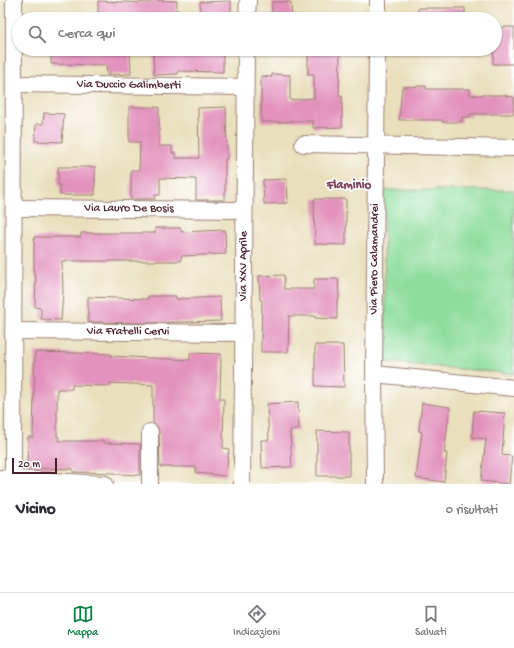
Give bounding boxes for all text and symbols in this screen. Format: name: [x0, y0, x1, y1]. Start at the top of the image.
search box: [12, 12, 502, 56]
icon: search: [26, 23, 48, 45]
text: Cerca qui: [58, 25, 115, 43]
street label: Via Duccio Galimberti: [76, 78, 182, 93]
district label: Flaminio: [326, 178, 372, 193]
street label: Via Lauro De Bosis: [83, 202, 174, 216]
street label: Via Piero Calamandrei: [368, 203, 383, 316]
street label: Via XXV Aprile: [237, 230, 251, 302]
street label: Via Fratelli Cervi: [86, 325, 170, 339]
scale bar: [12, 456, 57, 475]
text: 20 m: [18, 459, 40, 471]
text: Vicino: [16, 500, 56, 520]
text: 0 risultati: [446, 503, 498, 518]
tab: Mappa: [67, 603, 98, 639]
tab: Indicazioni: [233, 603, 280, 639]
tab: Salvati: [415, 603, 447, 639]

